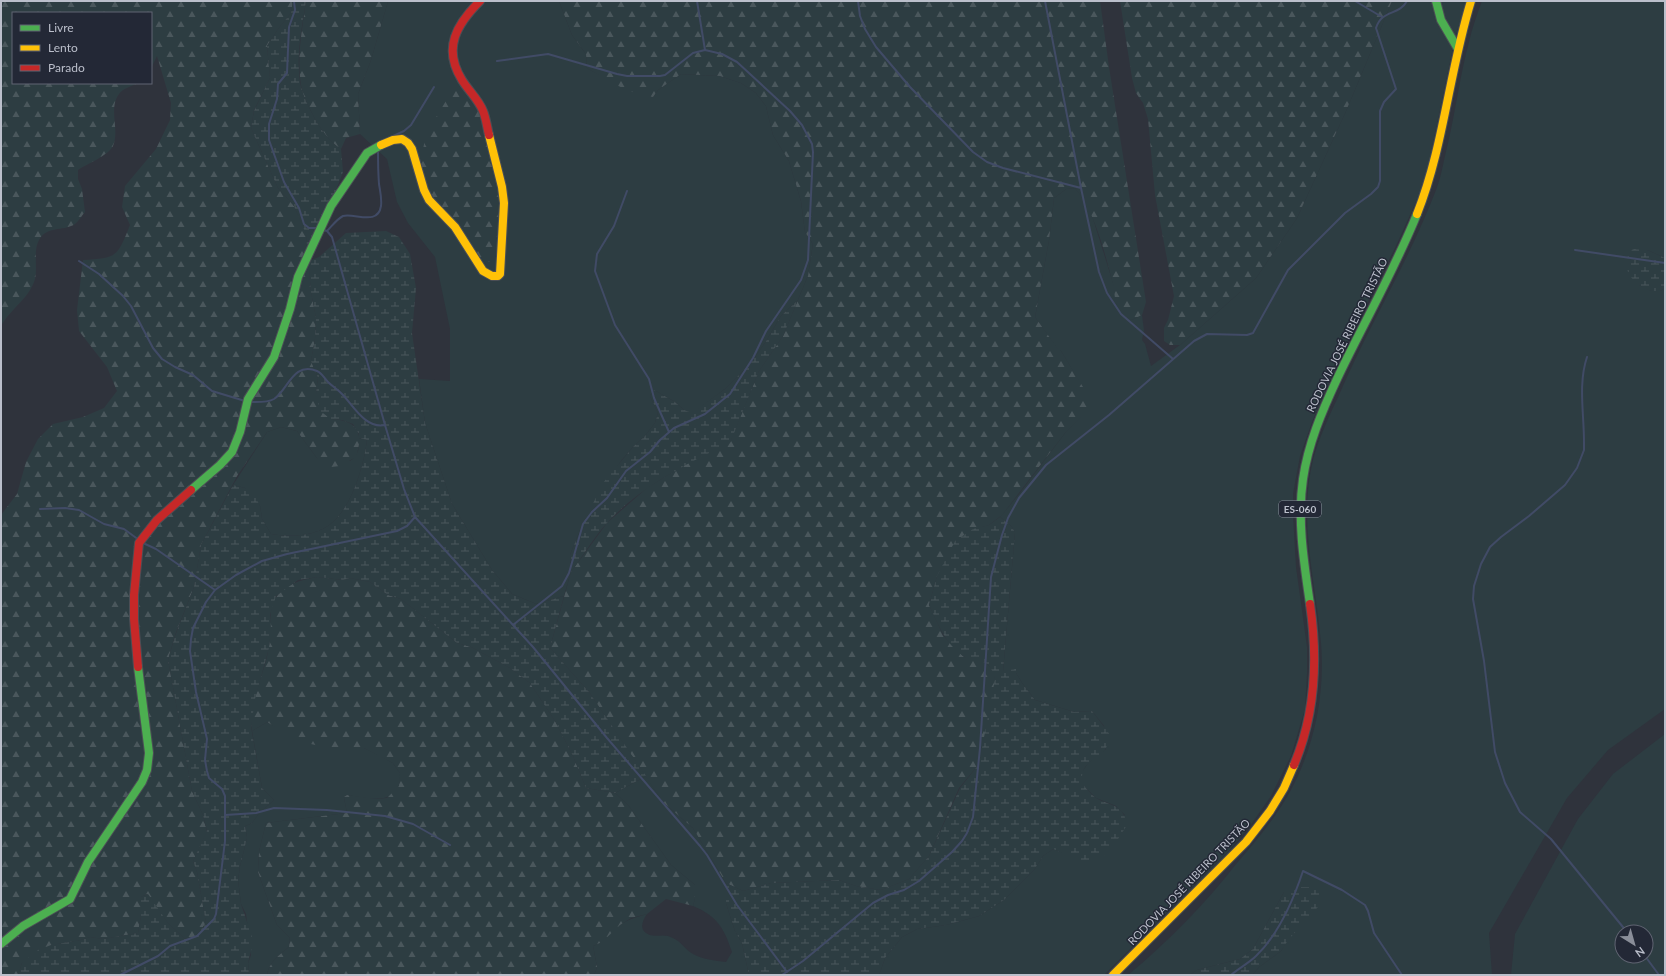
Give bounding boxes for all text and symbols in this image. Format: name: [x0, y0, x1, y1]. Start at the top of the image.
legend: [12, 12, 152, 84]
text: Livre: [48, 20, 74, 35]
text: Lento: [48, 40, 78, 55]
text: Parado: [48, 60, 85, 75]
street label: RODOVIA JOSÉ RIBEIRO TRISTÃO: [1303, 255, 1390, 414]
road number: ES-060: [1279, 501, 1321, 517]
street label: RODOVIA JOSÉ RIBEIRO TRISTÃO: [1125, 816, 1253, 947]
north arrow: [1614, 924, 1654, 964]
text: N: [1633, 945, 1648, 960]

